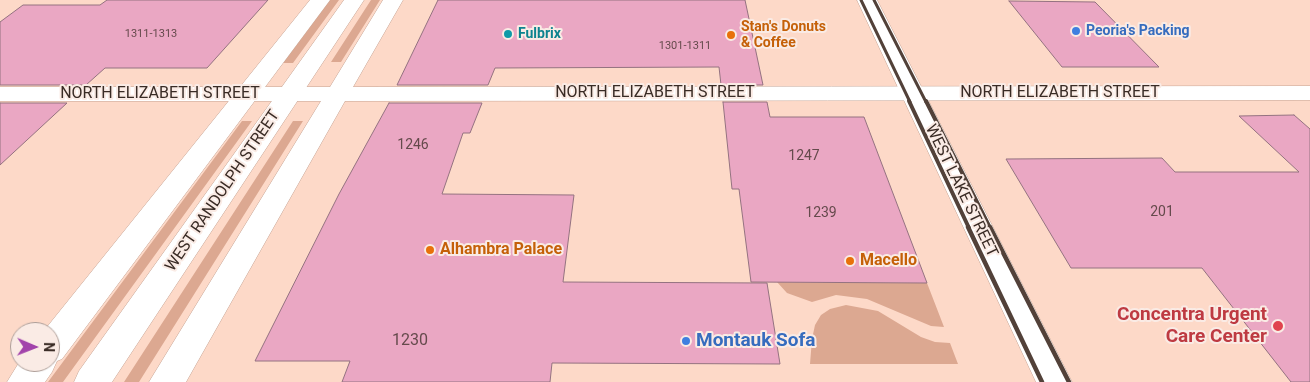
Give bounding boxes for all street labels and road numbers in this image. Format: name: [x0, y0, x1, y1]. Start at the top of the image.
street label: NORTH ELIZABETH STREET: [555, 83, 755, 103]
street label: NORTH ELIZABETH STREET: [960, 83, 1160, 103]
street label: NORTH ELIZABETH STREET: [60, 84, 260, 104]
street label: WEST RANDOLPH STREET: [162, 107, 284, 275]
street label: WEST LAKE STREET: [921, 121, 1001, 261]

